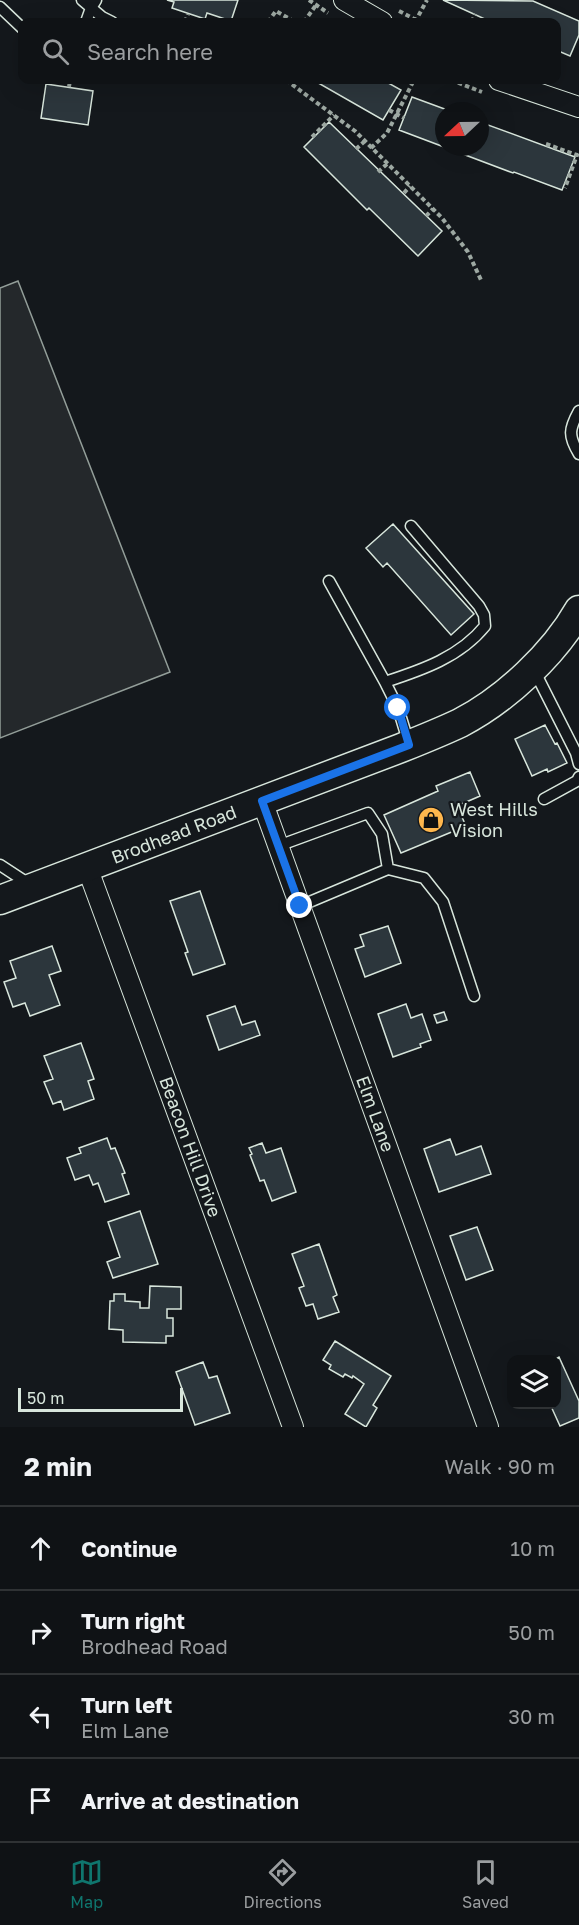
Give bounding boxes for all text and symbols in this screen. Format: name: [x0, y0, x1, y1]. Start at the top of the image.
search box: [18, 18, 561, 84]
icon: search: [39, 35, 72, 68]
text: Search here: [87, 38, 213, 65]
north arrow: [435, 102, 489, 156]
route start: [384, 694, 410, 720]
place label: West Hills Vision: [450, 798, 538, 841]
street label: Brodhead Road: [108, 800, 239, 868]
shop icon: West Hills Vision: [416, 805, 446, 835]
route end: [286, 892, 312, 918]
street label: Beacon Hill Drive: [155, 1073, 227, 1220]
street label: Elm Lane: [352, 1073, 400, 1155]
map controls: [507, 1355, 561, 1409]
button: layers: [507, 1355, 561, 1409]
scale bar: [18, 1385, 183, 1412]
text: 50 m: [27, 1388, 64, 1408]
text: 2 min: [24, 1451, 92, 1482]
text: Walk · 90 m: [444, 1454, 555, 1478]
icon: ahead: [24, 1532, 57, 1565]
text: Continue: [81, 1535, 177, 1562]
text: 10 m: [510, 1536, 555, 1560]
text: Turn right: [81, 1607, 185, 1634]
icon: right: [24, 1616, 57, 1649]
text: 50 m: [508, 1620, 555, 1644]
text: Brodhead Road: [81, 1634, 228, 1658]
text: Turn left: [81, 1691, 172, 1718]
icon: left: [24, 1700, 57, 1733]
text: 30 m: [508, 1704, 555, 1728]
text: Elm Lane: [81, 1718, 169, 1742]
icon: arrive: [24, 1784, 57, 1817]
text: Arrive at destination: [81, 1787, 299, 1814]
tab: Map: [70, 1856, 103, 1912]
tab: Directions: [244, 1856, 322, 1912]
tab: Saved: [462, 1856, 509, 1912]

